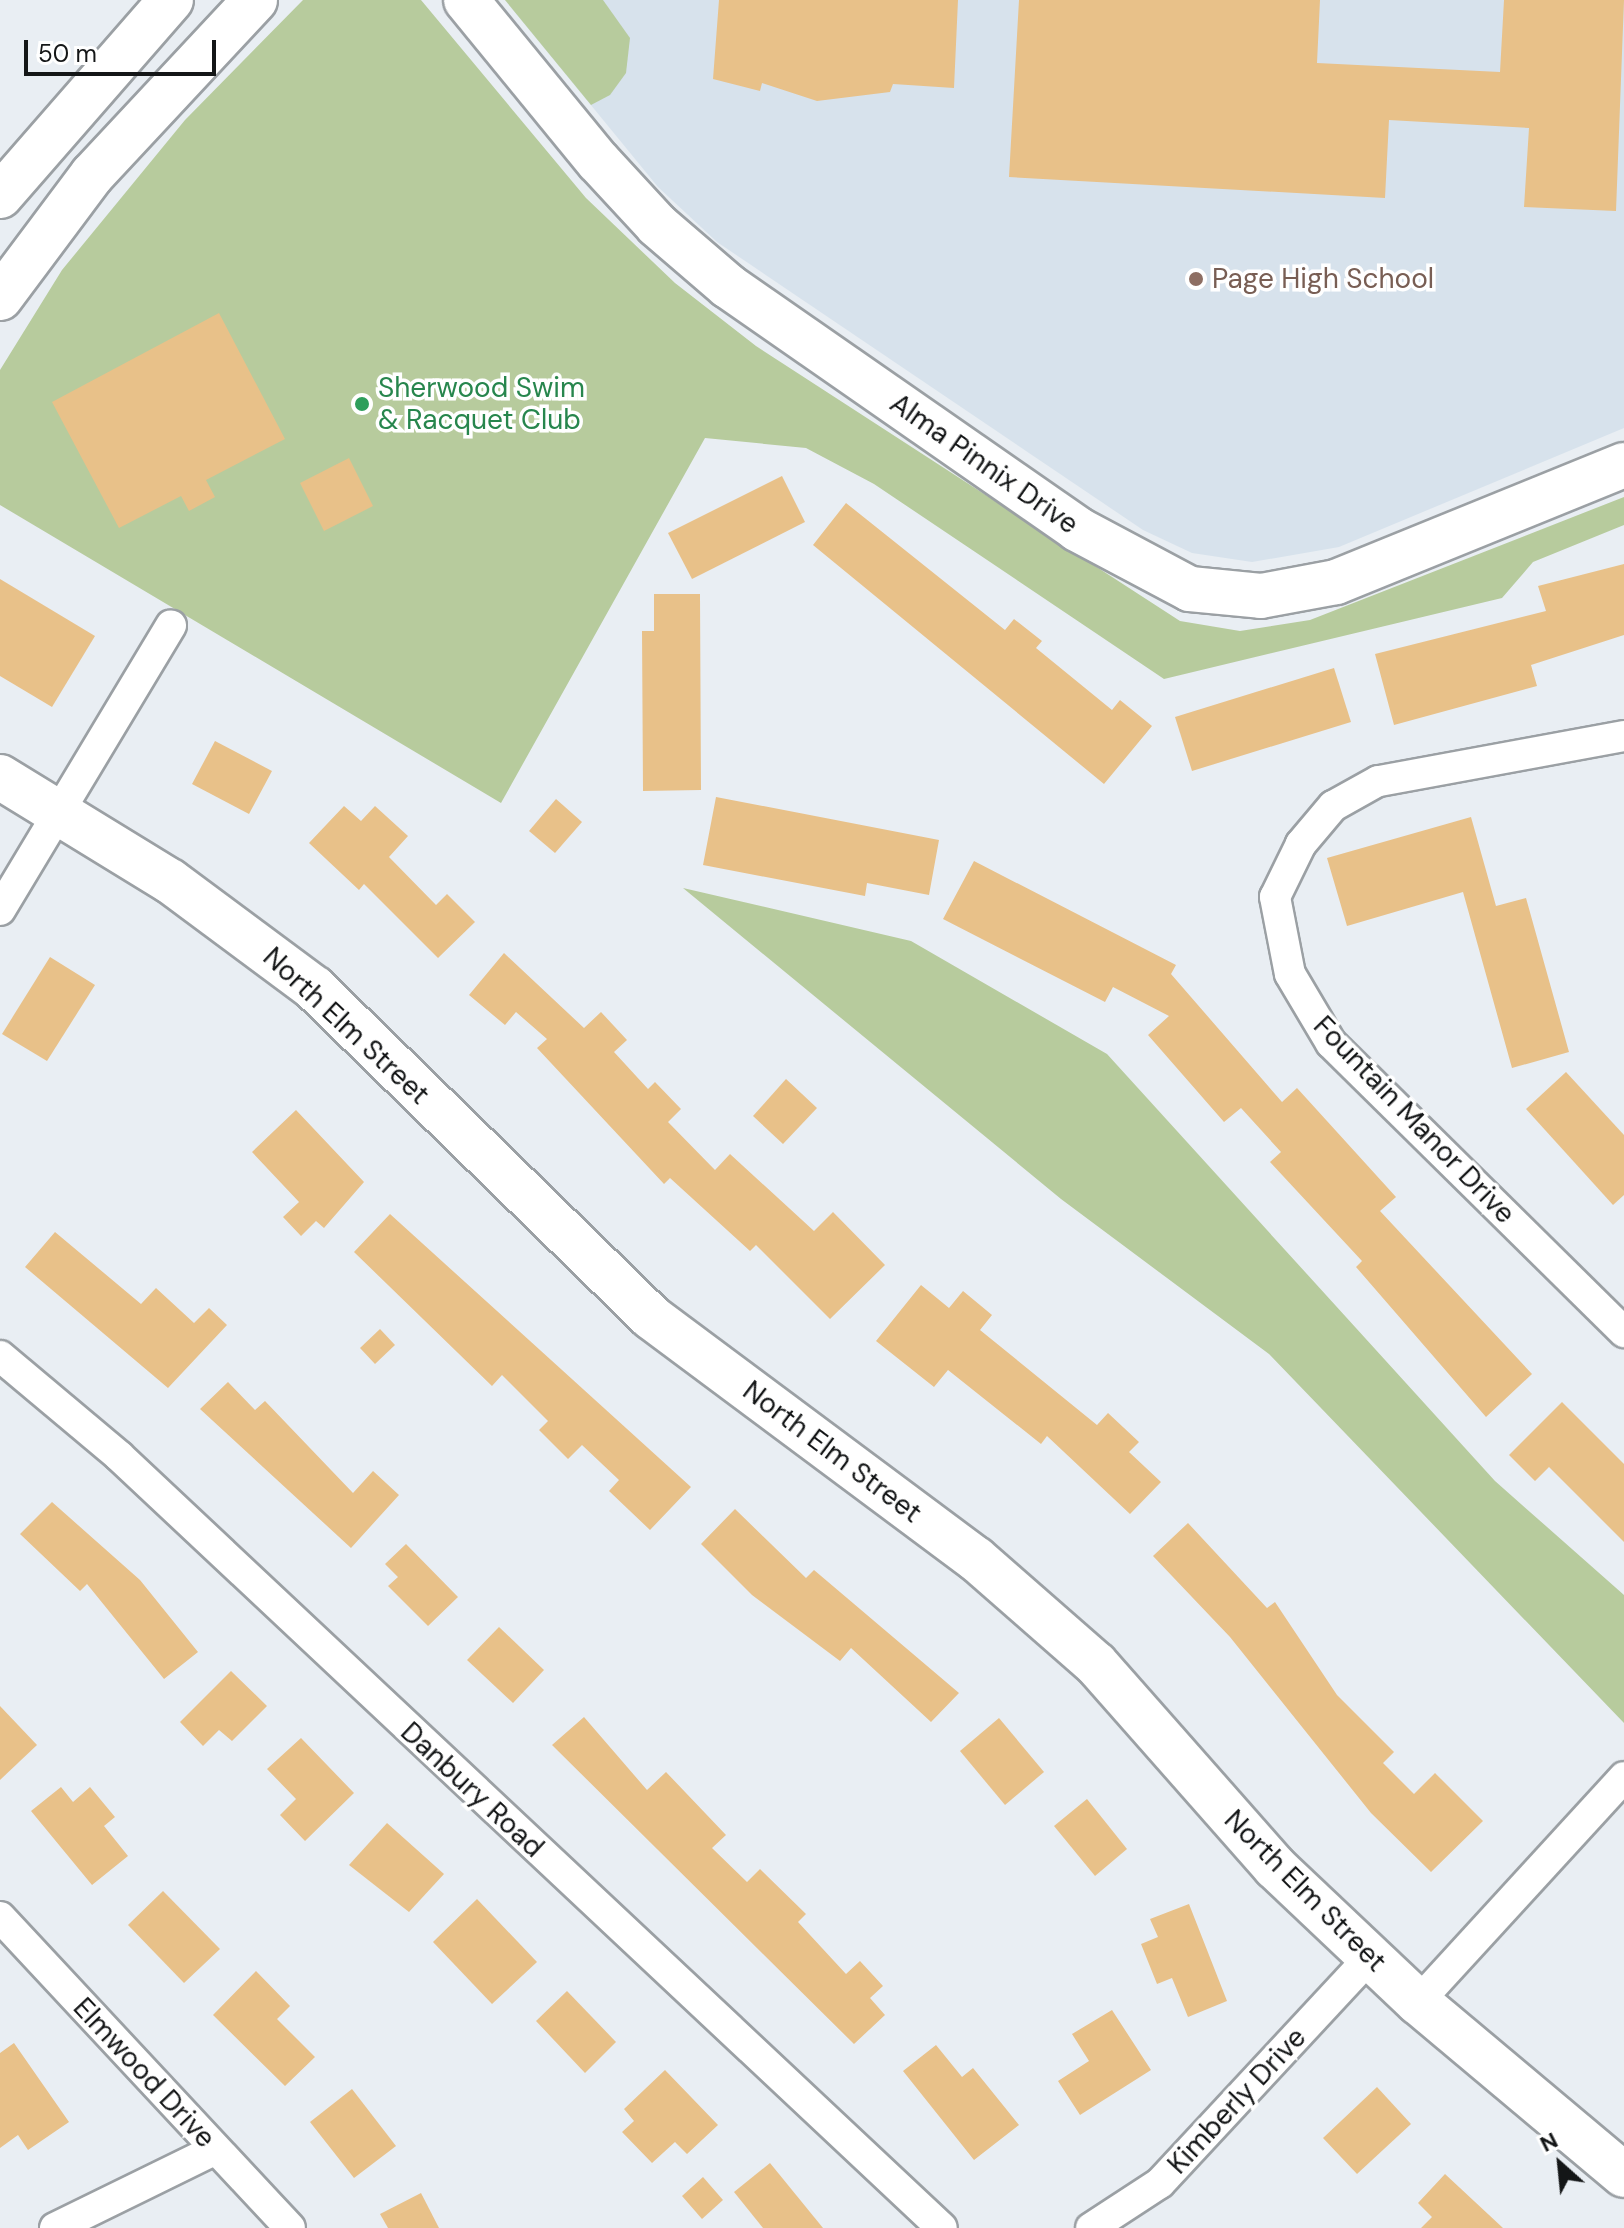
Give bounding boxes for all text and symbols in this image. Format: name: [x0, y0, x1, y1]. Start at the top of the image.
scale bar: [28, 24, 220, 74]
text: 50 m: [38, 38, 97, 69]
place label: Page High School: [1212, 262, 1434, 296]
marker: Page High School: [1187, 270, 1205, 288]
place label: Sherwood Swim & Racquet Club: [378, 371, 585, 437]
street label: Alma Pinnix Drive: [883, 387, 1085, 541]
marker: Sherwood Swim & Racquet Club: [353, 395, 371, 413]
street label: North Elm Street: [256, 941, 436, 1111]
street label: Fountain Manor Drive: [1306, 1009, 1522, 1231]
street label: North Elm Street: [736, 1374, 928, 1530]
street label: Danbury Road: [394, 1715, 550, 1865]
street label: North Elm Street: [1217, 1803, 1393, 1979]
street label: Elmwood Drive: [66, 1991, 222, 2155]
street label: Kimberly Drive: [1161, 2021, 1313, 2181]
north arrow: [1520, 2124, 1600, 2204]
text: N: [1535, 2126, 1563, 2159]

